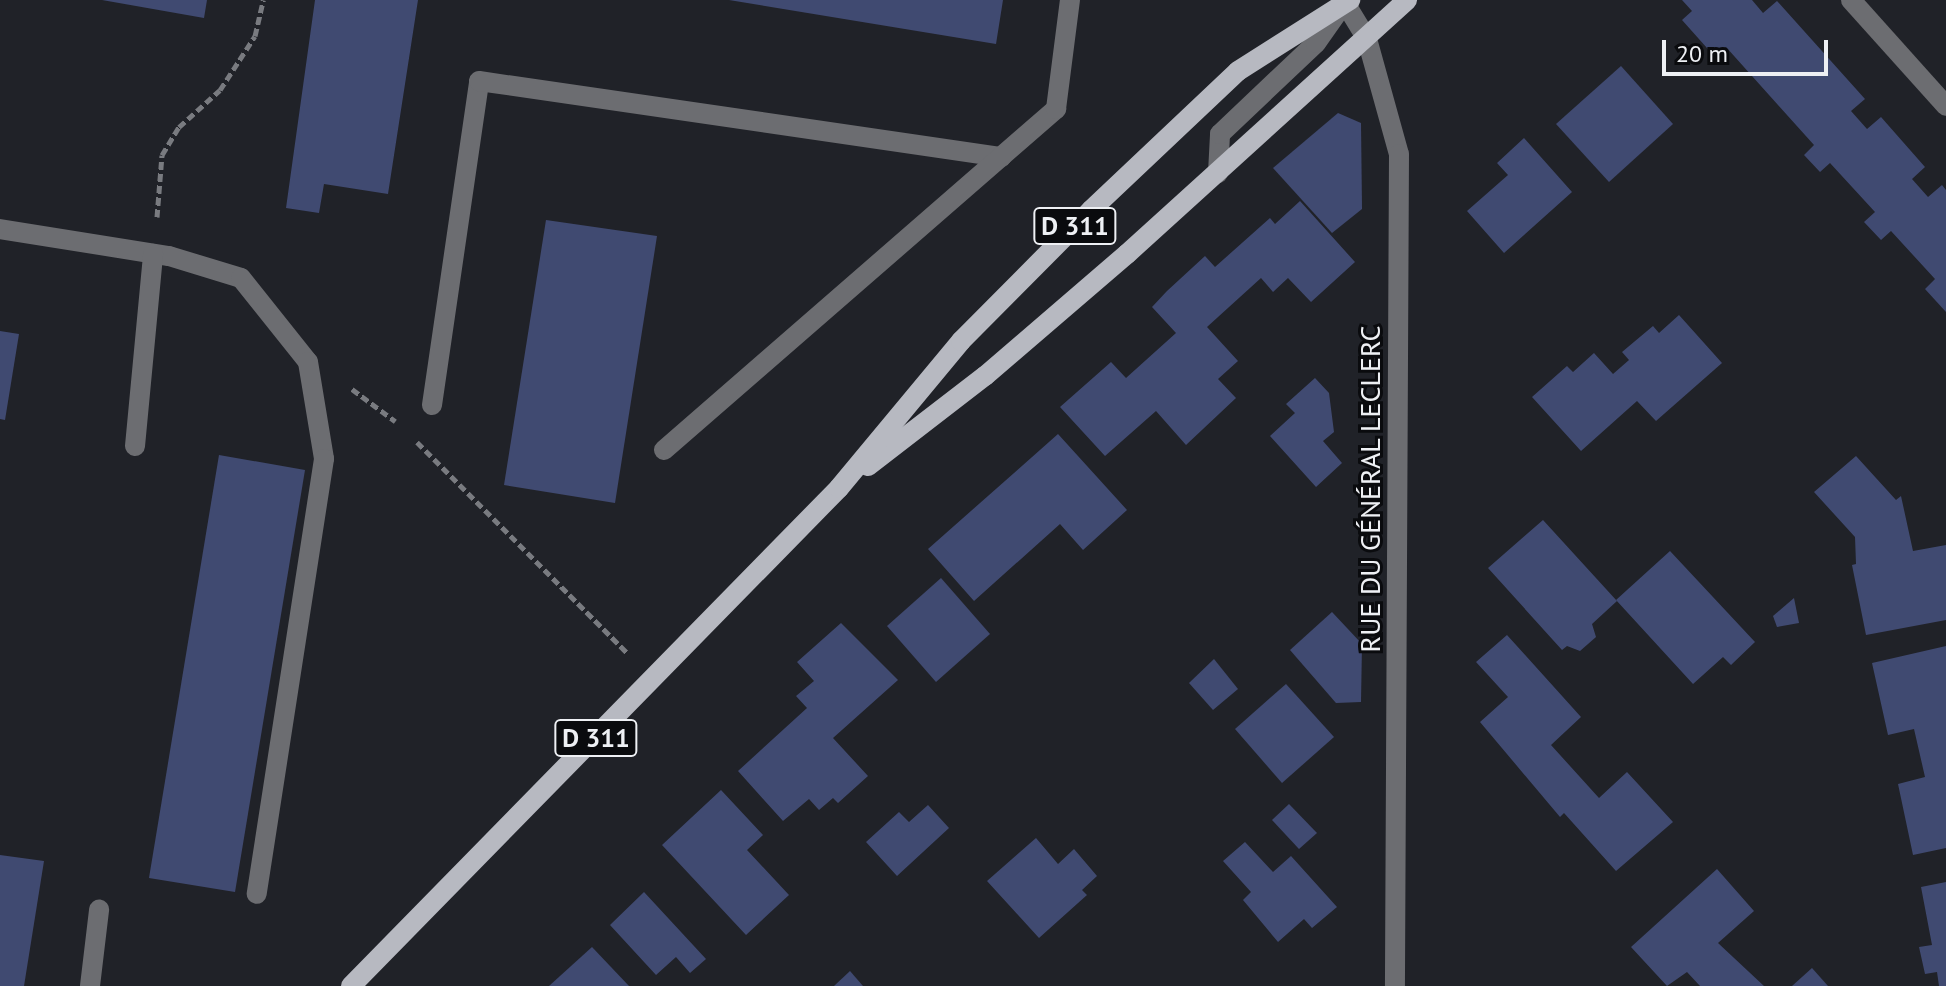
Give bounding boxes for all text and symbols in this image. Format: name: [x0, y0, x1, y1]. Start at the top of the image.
scale bar: [1666, 24, 1832, 74]
text: 20 m: [1676, 38, 1728, 69]
road number: D 311: [1033, 204, 1117, 248]
street label: RUE DU GÉNÉRAL LECLERC: [1353, 325, 1387, 653]
road number: D 311: [554, 716, 638, 760]

